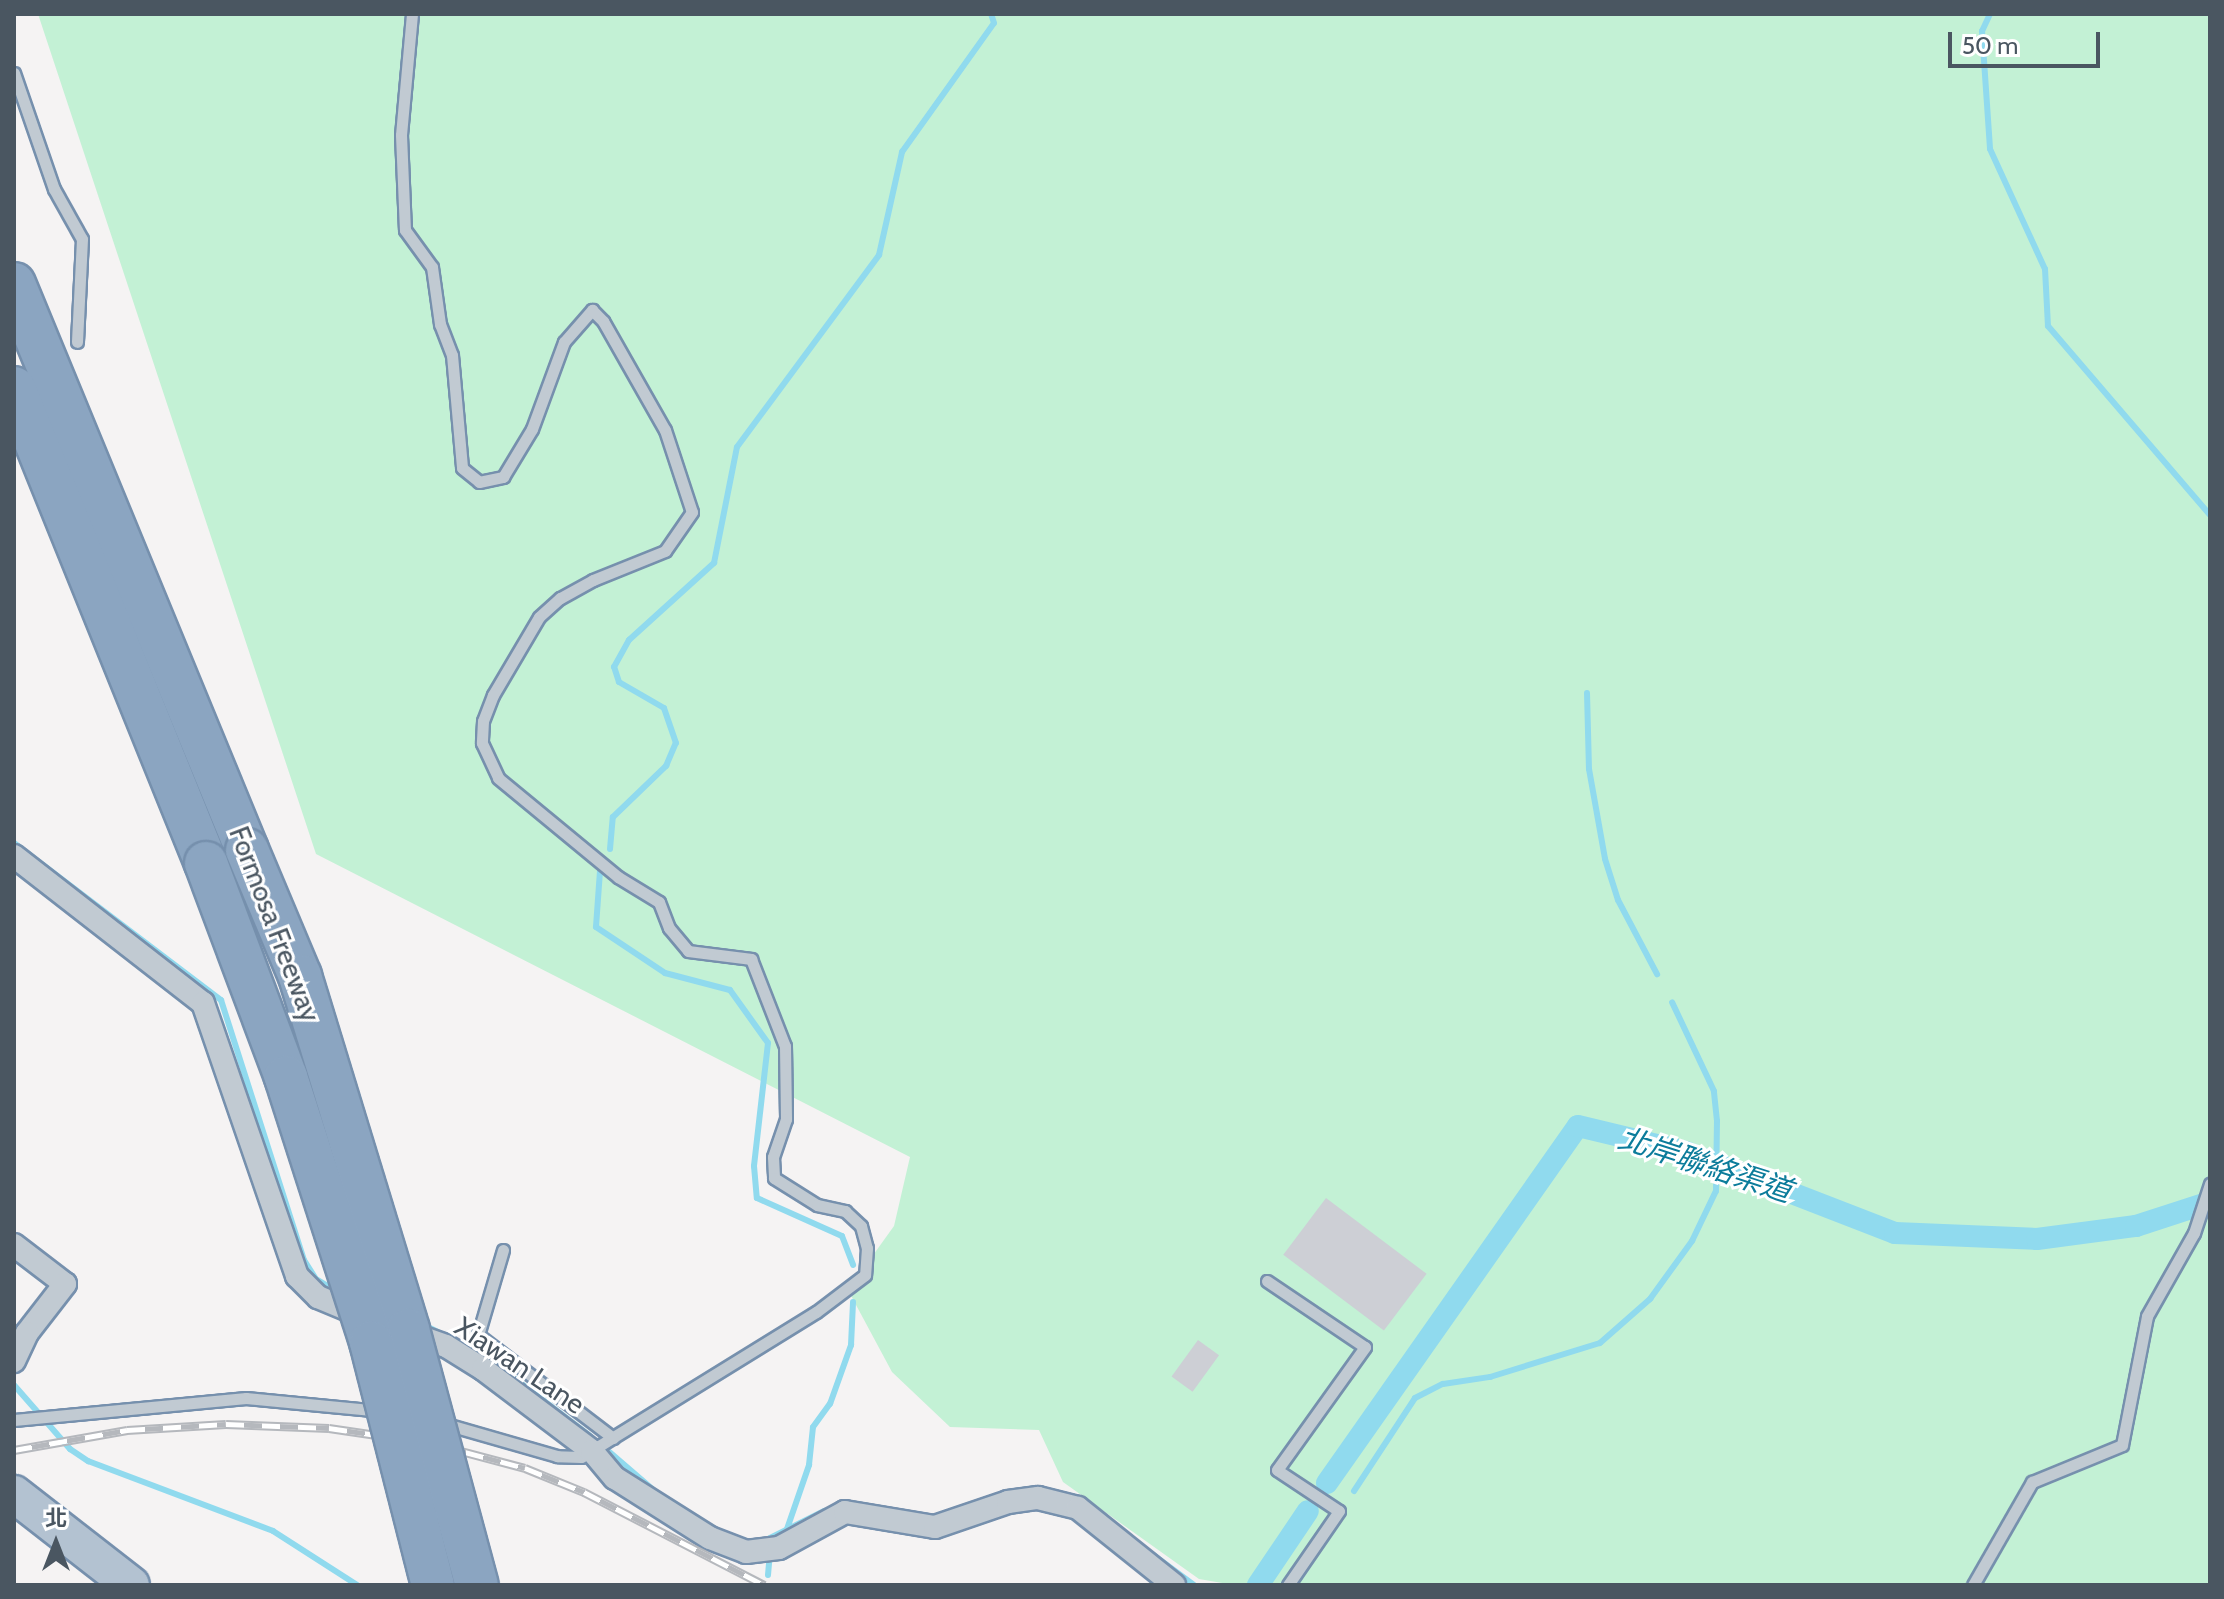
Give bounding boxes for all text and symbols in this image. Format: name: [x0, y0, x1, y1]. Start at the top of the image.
scale bar: [1952, 16, 2104, 66]
text: 50 m: [1962, 31, 2018, 60]
street label: Formosa Freeway: [222, 821, 328, 1027]
water label: 北岸聯絡渠道: [1614, 1120, 1796, 1210]
street label: Xiawan Lane: [449, 1309, 591, 1421]
north arrow: [16, 1503, 96, 1583]
text: 北: [45, 1505, 67, 1532]

